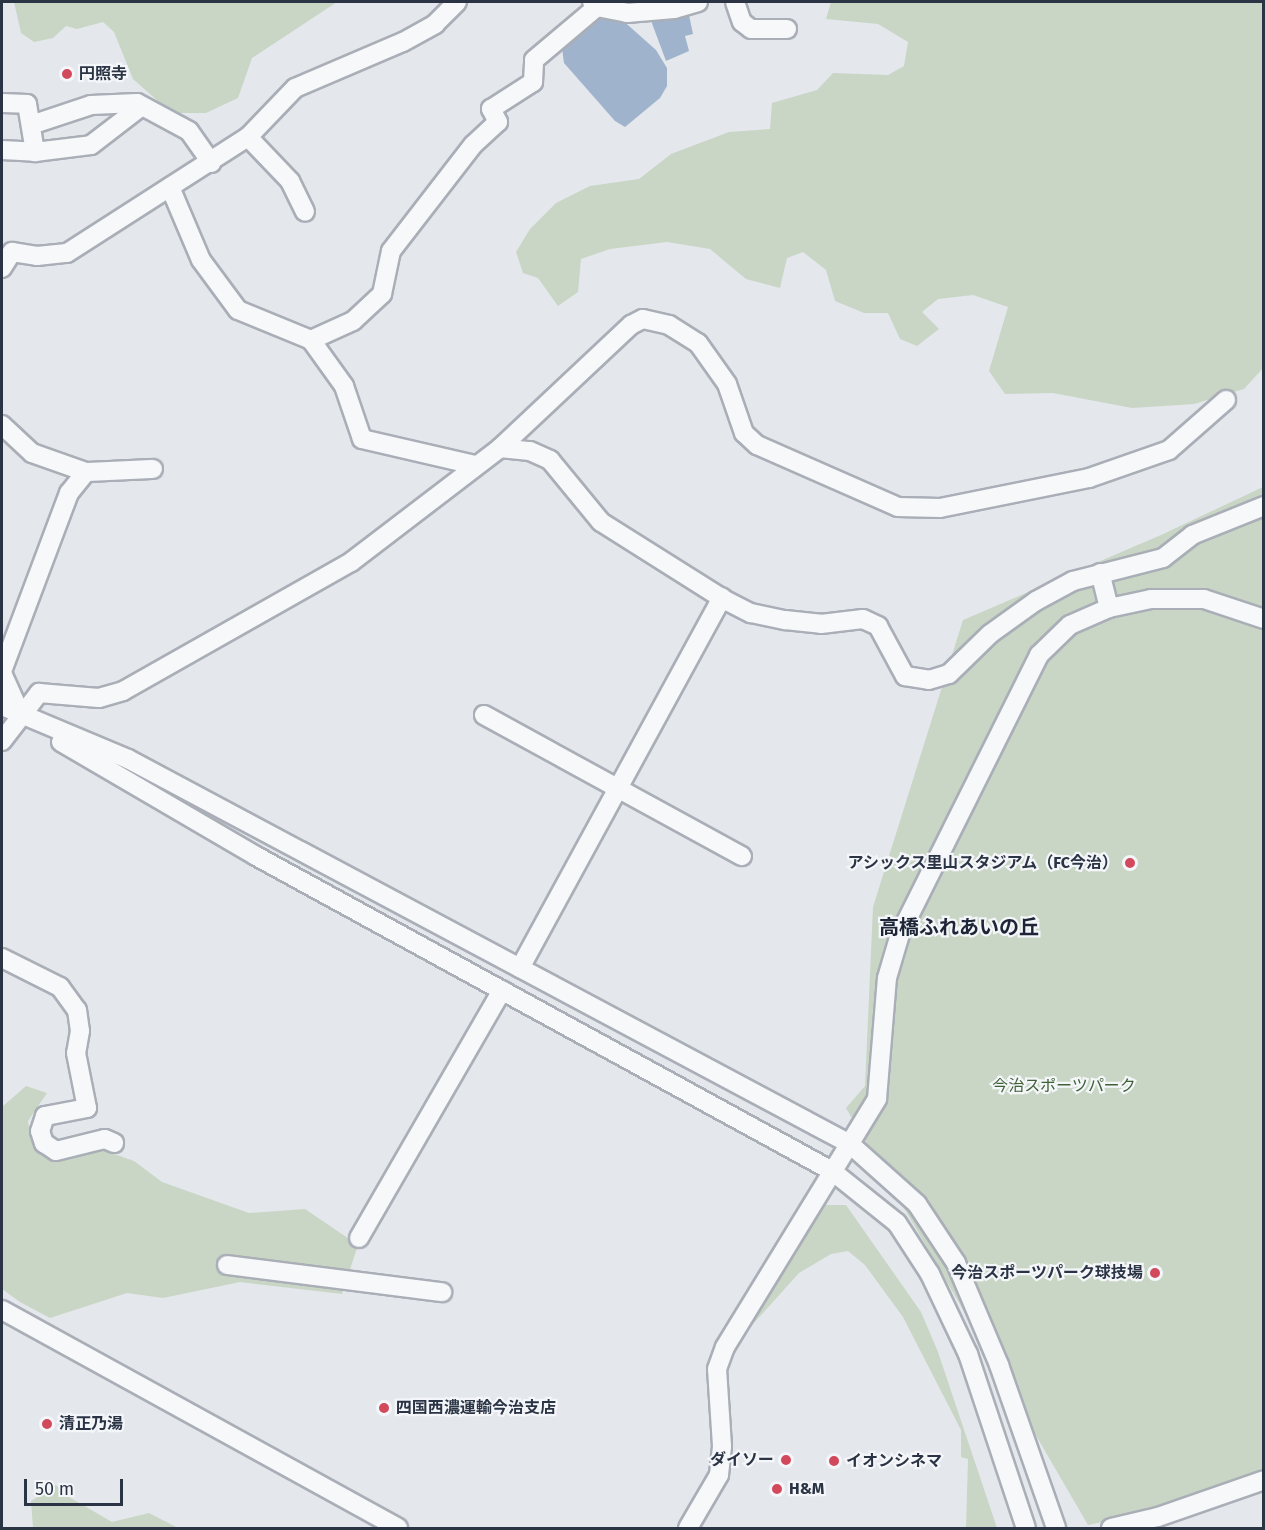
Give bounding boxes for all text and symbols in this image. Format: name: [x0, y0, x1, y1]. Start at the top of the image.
place label: 円照寺: [79, 64, 127, 84]
marker: 円照寺: [60, 67, 74, 81]
place label: アシックス里山スタジアム（FC今治）: [845, 853, 1118, 873]
marker: アシックス里山スタジアム（FC今治）: [1123, 856, 1137, 870]
district label: 高橋ふれあいの丘: [879, 915, 1039, 939]
park label: 今治スポーツパーク: [992, 1076, 1136, 1096]
place label: 今治スポーツパーク球技場: [951, 1263, 1143, 1283]
marker: 今治スポーツパーク球技場: [1148, 1266, 1162, 1280]
place label: 四国西濃運輸今治支店: [396, 1398, 556, 1418]
marker: 四国西濃運輸今治支店: [377, 1401, 391, 1415]
place label: 清正乃湯: [59, 1414, 123, 1434]
marker: 清正乃湯: [40, 1417, 54, 1431]
place label: ダイソー: [710, 1450, 774, 1470]
place label: イオンシネマ: [846, 1451, 942, 1471]
marker: ダイソー: [779, 1453, 793, 1467]
marker: イオンシネマ: [827, 1454, 841, 1468]
scale bar: [27, 1467, 126, 1505]
text: 50 m: [35, 1478, 74, 1500]
place label: H&M: [789, 1479, 824, 1499]
marker: H&M: [770, 1482, 784, 1496]

